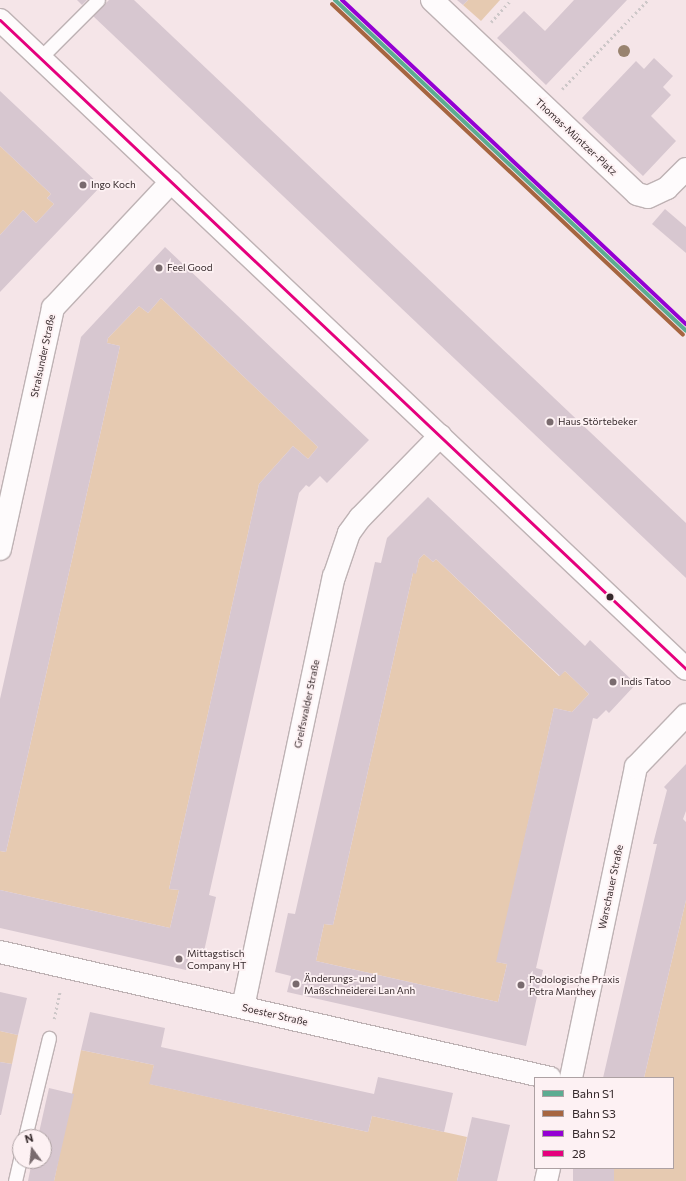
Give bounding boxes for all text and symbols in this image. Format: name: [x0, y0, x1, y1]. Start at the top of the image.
street label: Thomas-Müntzer-Platz: [533, 96, 619, 178]
place label: Ingo Koch: [91, 179, 136, 191]
marker: Ingo Koch: [78, 180, 88, 190]
place label: Feel Good: [167, 262, 213, 274]
marker: Feel Good: [154, 263, 164, 273]
street label: Stralsunder Straße: [28, 313, 58, 399]
place label: Haus Störtebeker: [558, 416, 637, 428]
marker: Haus Störtebeker: [545, 417, 555, 427]
unlabelled marker: [605, 592, 615, 602]
street label: Greifswalder Straße: [292, 659, 322, 749]
place label: Indis Tatoo: [621, 676, 671, 688]
marker: Indis Tatoo: [608, 677, 618, 687]
street label: Warschauer Straße: [596, 844, 626, 930]
place label: Mittagstisch Company HT: [187, 947, 246, 970]
marker: Mittagstisch Company HT: [174, 954, 184, 964]
place label: Änderungs- und Maßschneiderei Lan Anh: [304, 972, 415, 996]
place label: Podologische Praxis Petra Manthey: [529, 973, 620, 996]
marker: Änderungs- und Maßschneiderei Lan Anh: [291, 979, 301, 989]
marker: Podologische Praxis Petra Manthey: [516, 980, 526, 990]
street label: Soester Straße: [241, 1002, 309, 1028]
legend: [534, 1077, 674, 1169]
text: Bahn S1: [572, 1086, 614, 1100]
text: Bahn S3: [572, 1106, 616, 1120]
text: Bahn S2: [572, 1126, 616, 1140]
north arrow: [12, 1129, 52, 1169]
text: N: [23, 1131, 35, 1145]
text: 28: [572, 1146, 586, 1160]

